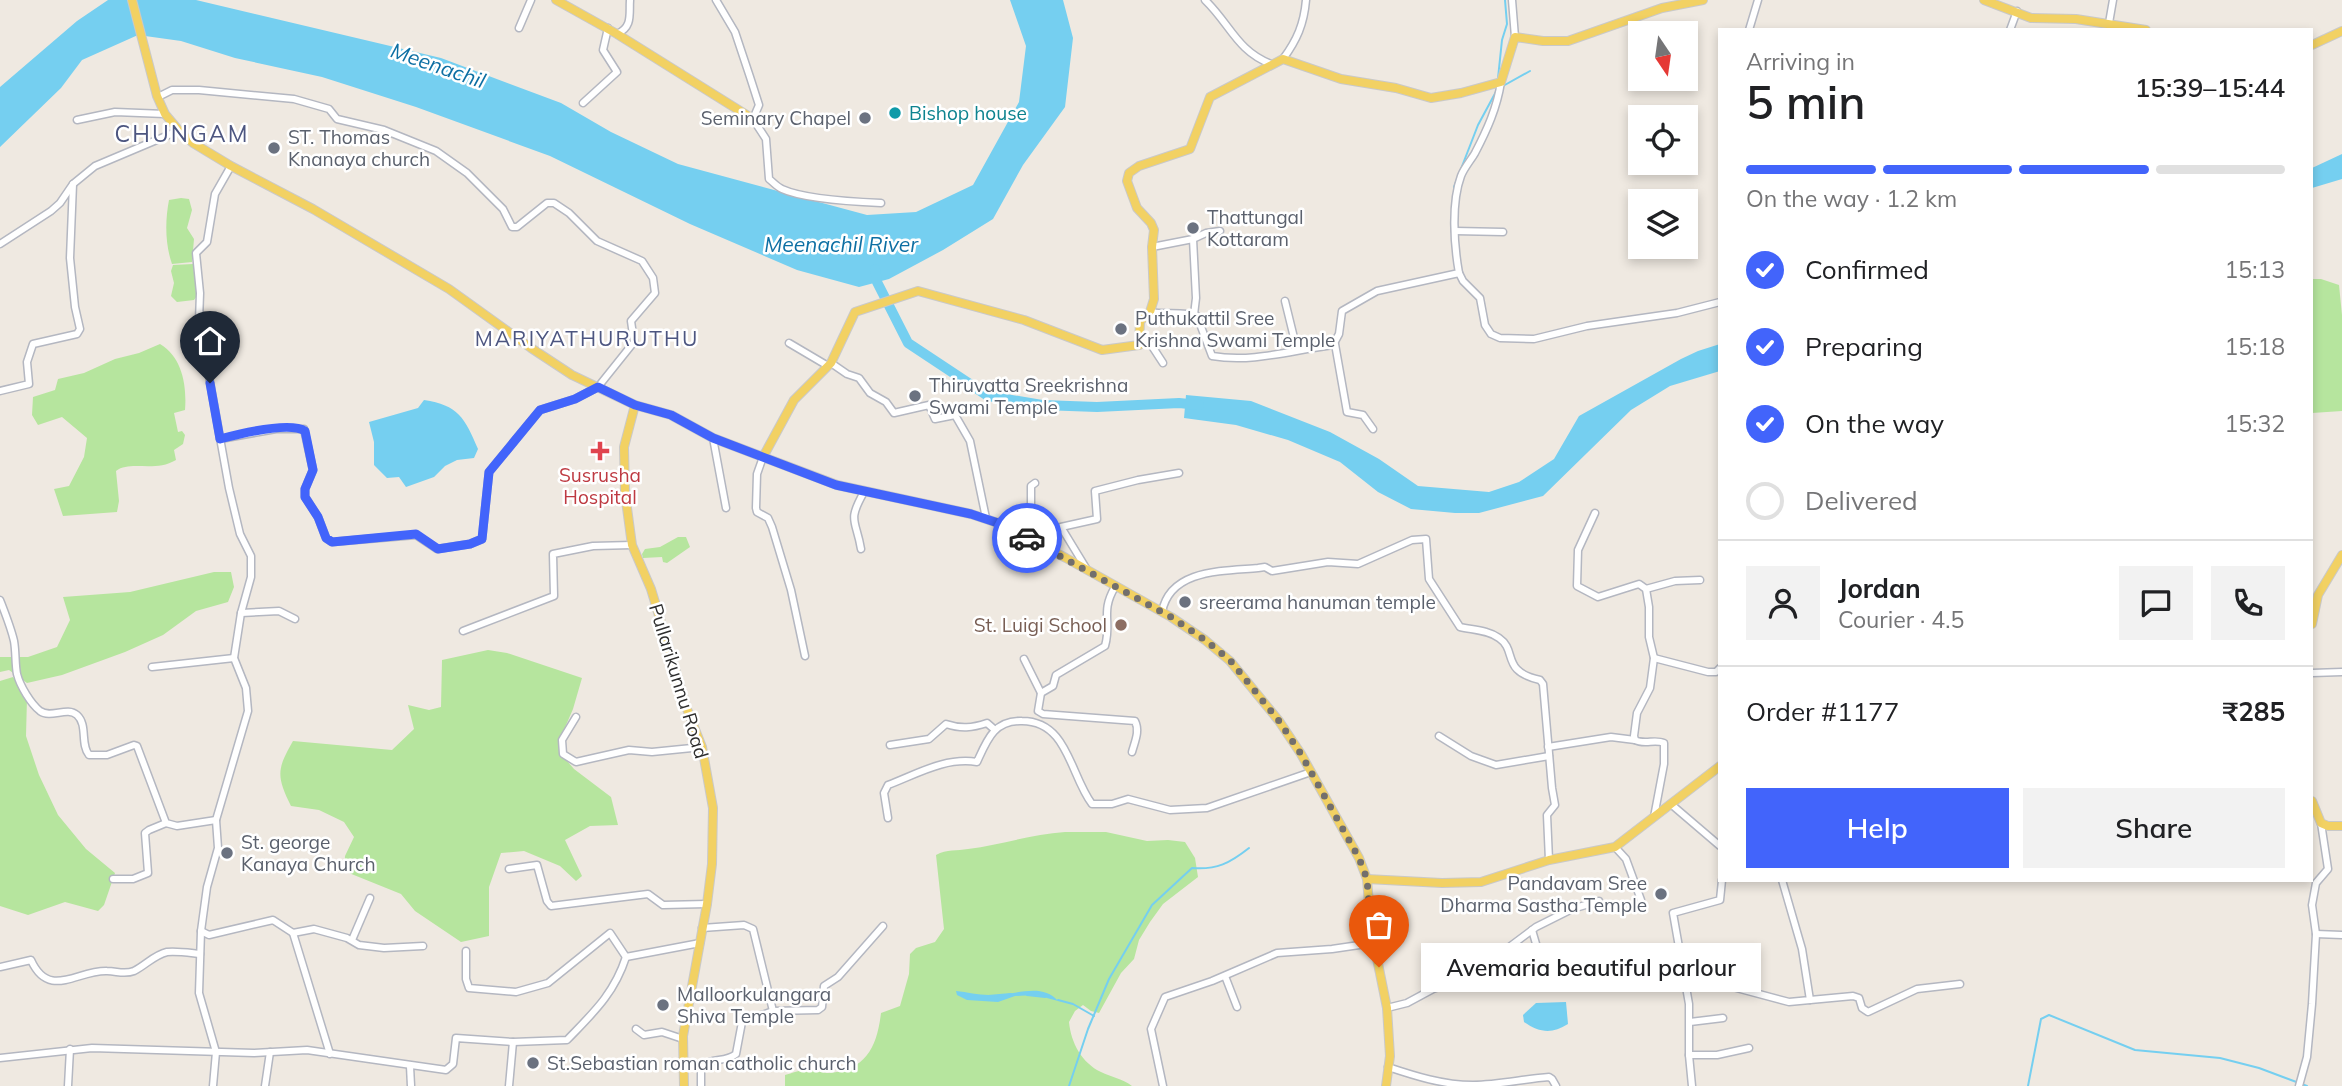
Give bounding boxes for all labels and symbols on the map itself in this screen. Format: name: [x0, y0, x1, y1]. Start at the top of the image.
north arrow: [1628, 21, 1698, 91]
water label: Meenachil: [388, 37, 489, 93]
place label: Bishop house: [909, 101, 1027, 125]
marker: Bishop house: [887, 105, 903, 121]
place label: Seminary Chapel: [701, 106, 851, 130]
marker: Seminary Chapel: [857, 110, 873, 126]
district label: CHUNGAM: [115, 119, 249, 148]
place label: ST. Thomas Knanaya church: [288, 125, 430, 171]
marker: ST. Thomas Knanaya church: [266, 140, 282, 156]
place label: Thattungal Kottaram: [1207, 205, 1304, 251]
marker: Thattungal Kottaram: [1185, 220, 1201, 236]
water label: Meenachil River: [764, 231, 919, 257]
place label: Puthukattil Sree Krishna Swami Temple: [1135, 306, 1335, 352]
pin: [180, 311, 240, 383]
marker: Puthukattil Sree Krishna Swami Temple: [1113, 321, 1129, 337]
district label: MARIYATHURUTHU: [475, 325, 699, 351]
place label: Thiruvatta Sreekrishna Swami Temple: [929, 373, 1128, 419]
marker: Thiruvatta Sreekrishna Swami Temple: [907, 388, 923, 404]
marker: Susrusha Hospital: [590, 441, 610, 461]
place label: Susrusha Hospital: [559, 463, 641, 509]
courier: [992, 503, 1062, 573]
place label: sreerama hanuman temple: [1199, 590, 1436, 614]
marker: sreerama hanuman temple: [1177, 594, 1193, 610]
street label: Pullarikunnu Road: [644, 601, 714, 761]
place label: St. Luigi School: [974, 613, 1107, 637]
marker: St. Luigi School: [1113, 617, 1129, 633]
place label: St. george Kanaya Church: [241, 830, 376, 876]
marker: St. george Kanaya Church: [219, 845, 235, 861]
place label: Pandavam Sree Dharma Sastha Temple: [1440, 871, 1647, 917]
marker: Pandavam Sree Dharma Sastha Temple: [1653, 886, 1669, 902]
pin: [1349, 895, 1409, 967]
callout: Avemaria beautiful parlour: [1421, 942, 1760, 992]
place label: Malloorkulangara Shiva Temple: [677, 982, 831, 1028]
marker: Malloorkulangara Shiva Temple: [655, 997, 671, 1013]
place label: St.Sebastian roman catholic church: [547, 1051, 857, 1075]
marker: St.Sebastian roman catholic church: [525, 1055, 541, 1071]

